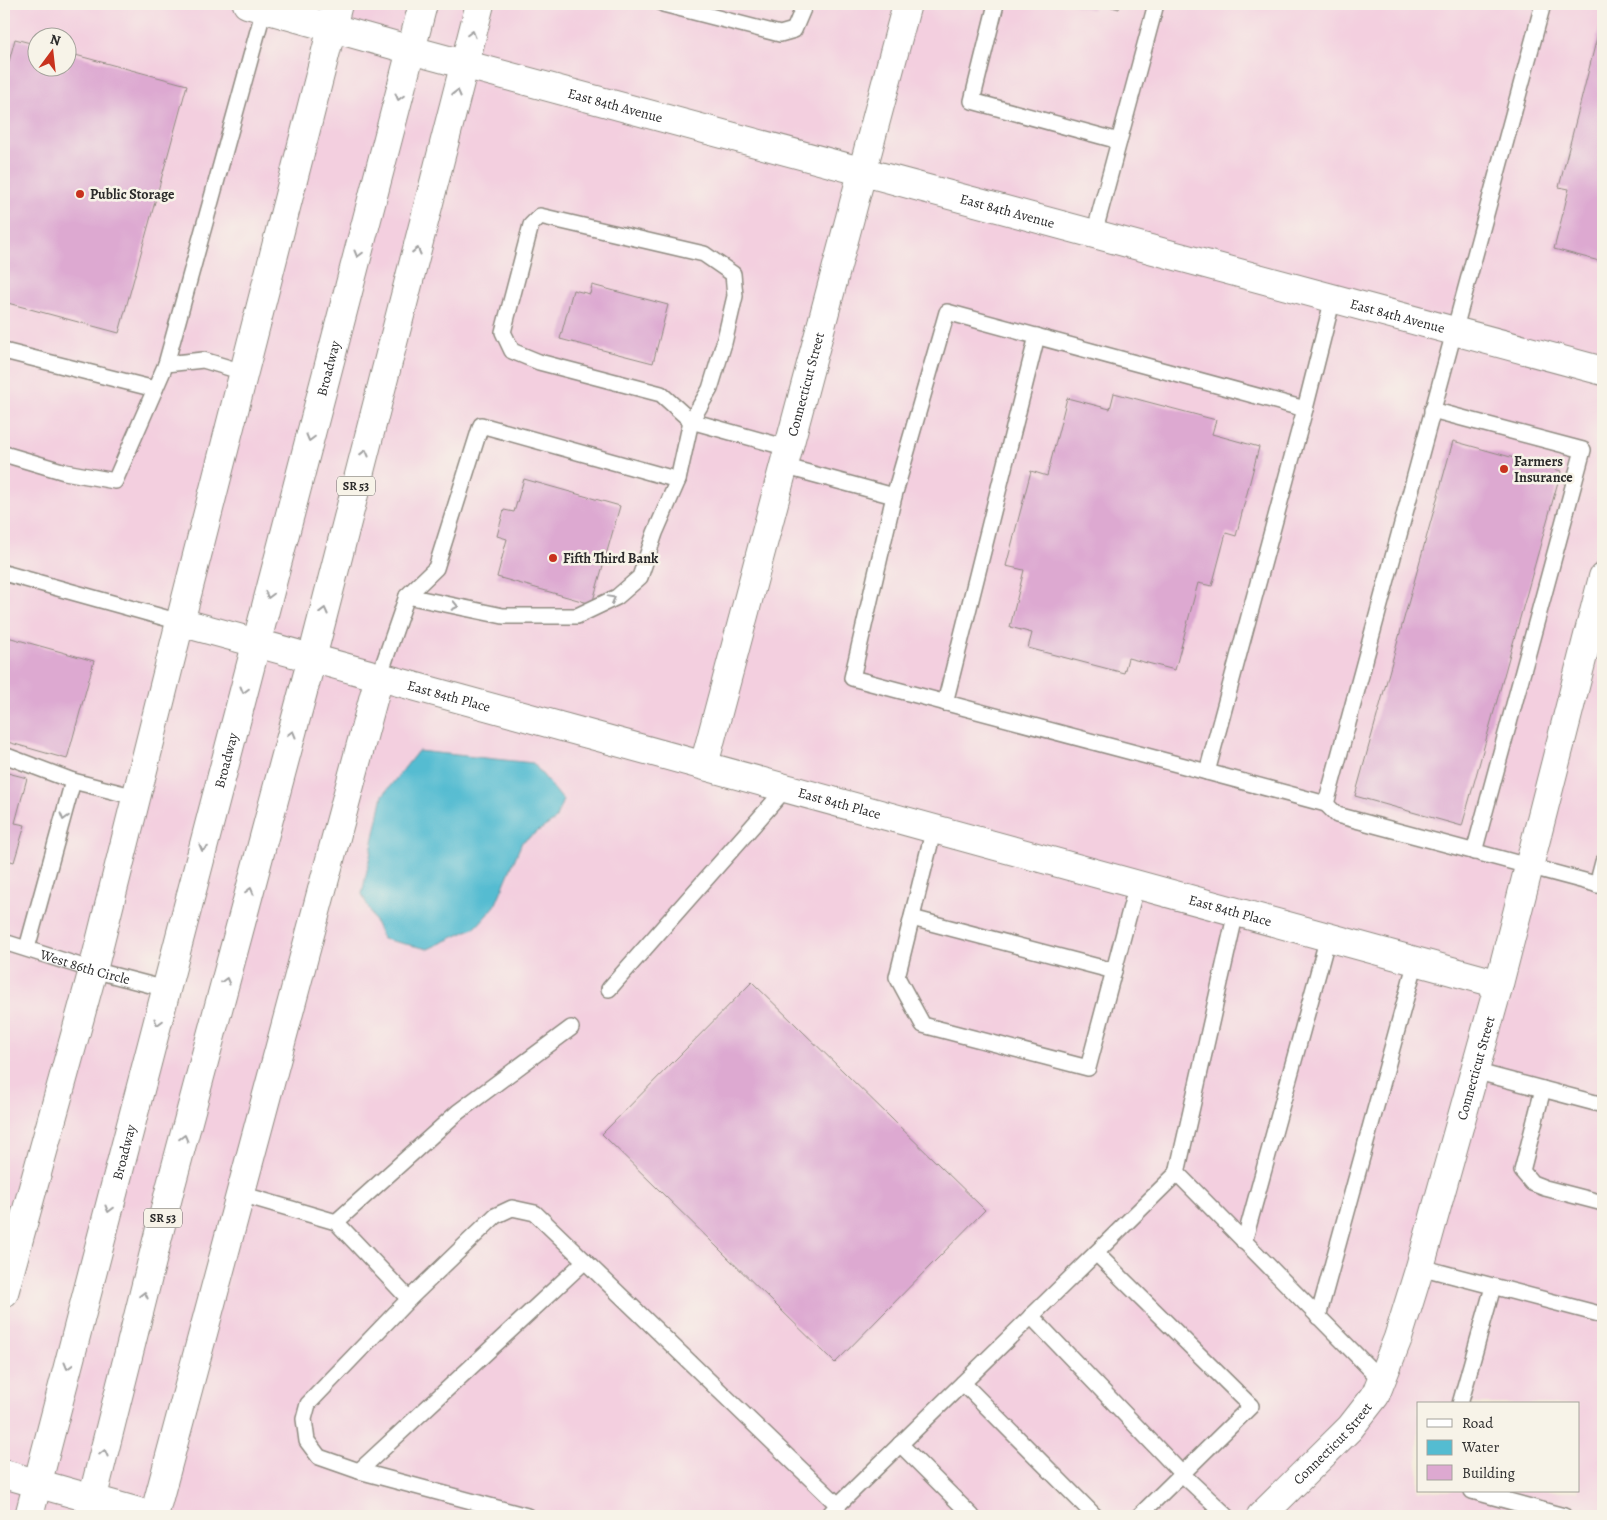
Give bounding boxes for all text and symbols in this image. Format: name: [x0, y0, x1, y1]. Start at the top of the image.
north arrow: [28, 28, 78, 78]
text: N: [48, 29, 63, 50]
one-way arrow: [467, 30, 477, 38]
street label: East 84th Avenue: [566, 83, 665, 127]
one-way arrow: [451, 89, 462, 98]
one-way arrow: [394, 92, 405, 101]
place label: Public Storage: [90, 185, 175, 204]
marker: Public Storage: [74, 188, 86, 200]
street label: East 84th Avenue: [958, 189, 1057, 232]
one-way arrow: [411, 246, 422, 255]
one-way arrow: [353, 250, 364, 259]
street label: East 84th Avenue: [1348, 294, 1447, 337]
street label: Connecticut Street: [783, 330, 829, 438]
street label: Broadway: [312, 338, 345, 398]
one-way arrow: [305, 434, 316, 443]
one-way arrow: [359, 449, 370, 458]
place label: Farmers Insurance: [1514, 452, 1573, 487]
marker: Farmers Insurance: [1498, 463, 1510, 475]
road number: SR 53: [337, 476, 375, 496]
place label: Fifth Third Bank: [563, 549, 659, 568]
marker: Fifth Third Bank: [547, 552, 559, 564]
one-way arrow: [264, 591, 275, 600]
one-way arrow: [607, 595, 616, 605]
one-way arrow: [450, 600, 459, 611]
one-way arrow: [319, 607, 329, 615]
street label: East 84th Place: [405, 675, 493, 716]
one-way arrow: [239, 686, 250, 695]
street label: Broadway: [210, 730, 242, 790]
one-way arrow: [286, 730, 297, 738]
street label: East 84th Place: [796, 783, 883, 823]
one-way arrow: [59, 812, 69, 820]
one-way arrow: [198, 843, 209, 852]
one-way arrow: [244, 886, 255, 895]
street label: East 84th Place: [1187, 890, 1274, 931]
street label: West 86th Circle: [37, 944, 132, 989]
one-way arrow: [220, 976, 231, 985]
street label: Connecticut Street: [1452, 1014, 1499, 1122]
one-way arrow: [153, 1017, 164, 1026]
street label: Broadway: [107, 1122, 140, 1182]
one-way arrow: [178, 1134, 188, 1142]
one-way arrow: [104, 1204, 115, 1213]
road number: SR 53: [144, 1208, 182, 1228]
one-way arrow: [138, 1291, 148, 1300]
one-way arrow: [63, 1362, 74, 1371]
street label: Connecticut Street: [1289, 1398, 1376, 1489]
legend: [1417, 1402, 1580, 1492]
text: Road: [1462, 1413, 1494, 1433]
text: Water: [1461, 1437, 1499, 1457]
one-way arrow: [98, 1448, 109, 1457]
text: Building: [1462, 1463, 1515, 1483]

